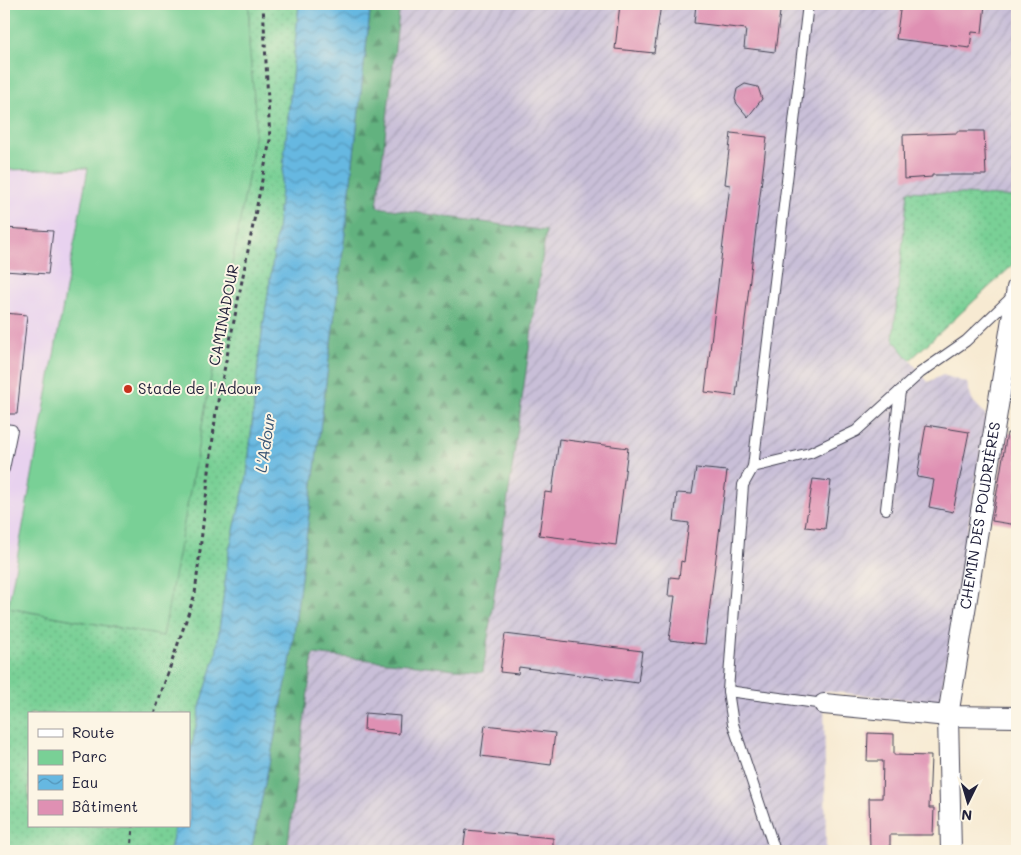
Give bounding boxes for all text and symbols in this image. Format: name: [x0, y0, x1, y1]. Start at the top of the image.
street label: CAMINADOUR: [203, 262, 243, 367]
place label: Stade de l'Adour: [138, 378, 261, 398]
marker: Stade de l'Adour: [122, 383, 134, 395]
water label: L'Adour: [249, 412, 280, 474]
street label: CHEMIN DES POUDRIÈRES: [954, 420, 1004, 611]
legend: [28, 712, 190, 828]
text: Route: [72, 722, 115, 742]
text: Parc: [72, 746, 107, 766]
text: Eau: [72, 772, 98, 792]
north arrow: [944, 778, 994, 828]
text: Bâtiment: [72, 796, 138, 816]
text: N: [961, 806, 973, 825]

